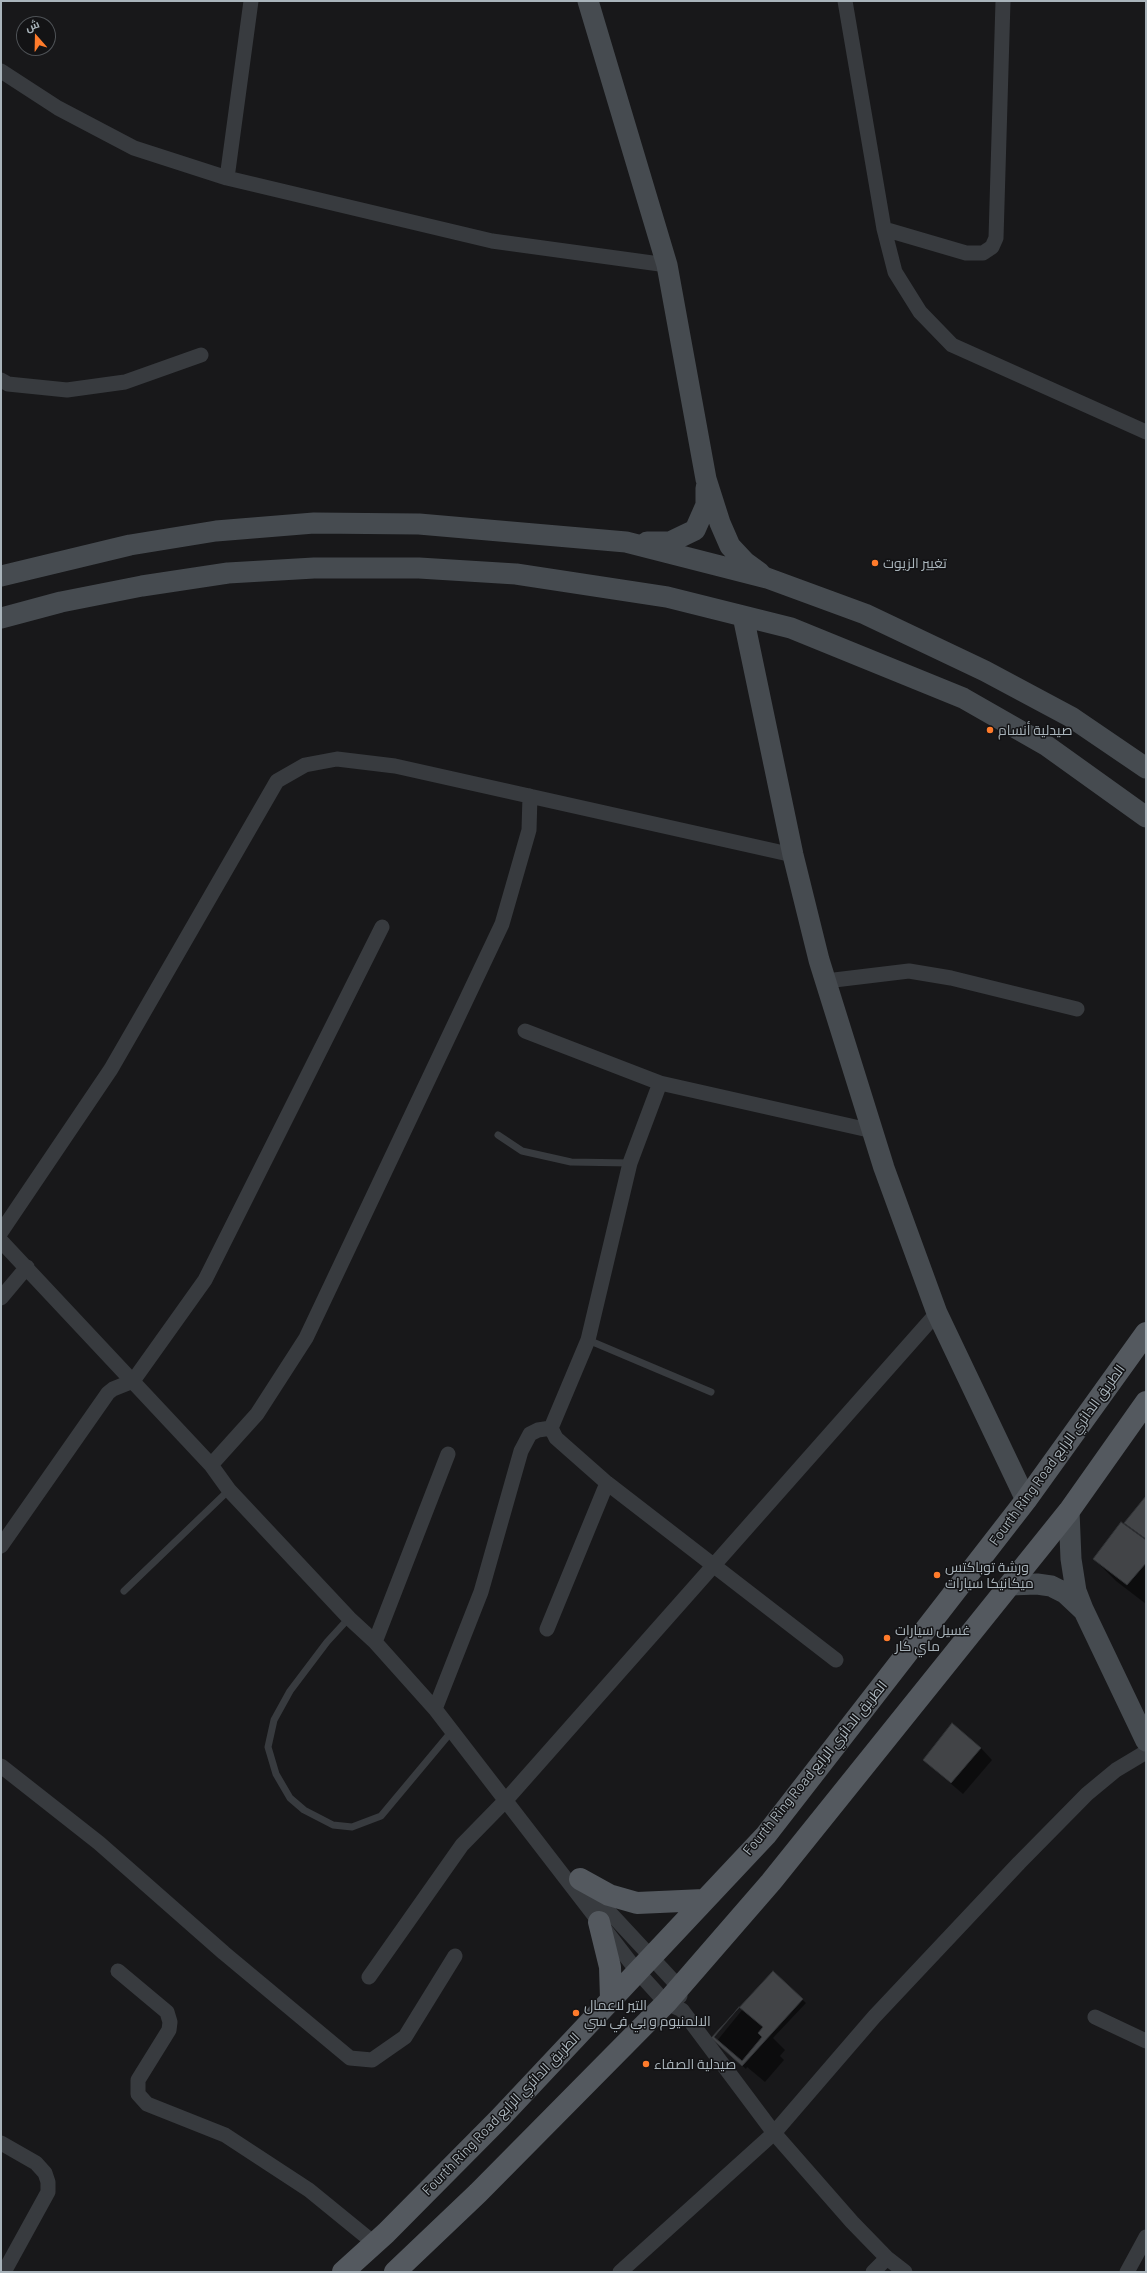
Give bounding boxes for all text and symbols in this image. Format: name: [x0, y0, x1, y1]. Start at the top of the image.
north arrow: [16, 16, 56, 56]
text: ش: [23, 17, 41, 34]
place label: تغيير الزيوت: [883, 555, 947, 571]
marker: تغيير الزيوت: [870, 558, 880, 568]
place label: صيدلية أنسام: [998, 722, 1072, 738]
marker: صيدلية أنسام: [985, 725, 995, 735]
street label: Fourth Ring Road الطريق الدائري الرابع: [986, 1361, 1128, 1549]
place label: ورشة توباكتس ميكانيكا سيارات: [945, 1559, 1034, 1592]
marker: ورشة توباكتس ميكانيكا سيارات: [932, 1570, 942, 1580]
place label: غسيل سيارات ماي كار: [895, 1622, 970, 1654]
marker: غسيل سيارات ماي كار: [882, 1633, 892, 1643]
street label: Fourth Ring Road الطريق الدائري الرابع: [739, 1677, 891, 1859]
place label: التير لاعمال الالمنيوم و بي في سي: [584, 1997, 711, 2030]
marker: التير لاعمال الالمنيوم و بي في سي: [571, 2008, 581, 2018]
street label: Fourth Ring Road الطريق الدائري الرابع: [419, 2029, 583, 2199]
place label: صيدلية الصفاء: [654, 2056, 736, 2072]
marker: صيدلية الصفاء: [641, 2059, 651, 2069]

